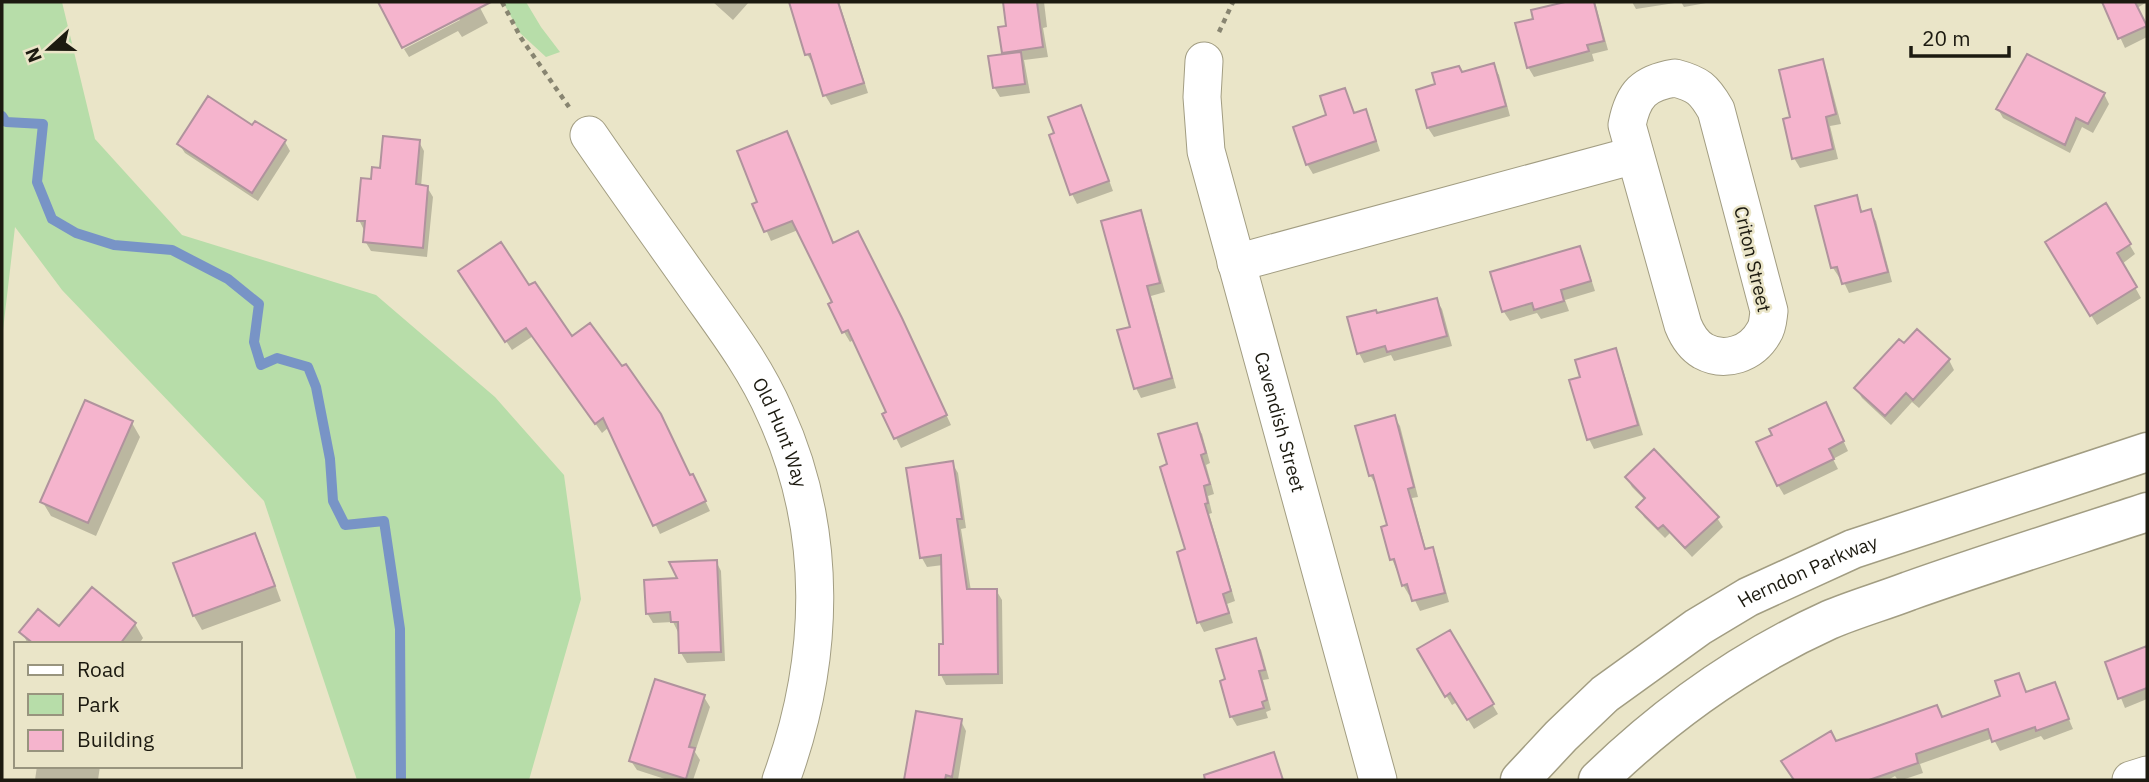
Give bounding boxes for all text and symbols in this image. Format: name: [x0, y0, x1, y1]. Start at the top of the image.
north arrow: [14, 14, 84, 84]
scale bar: [1911, 14, 2009, 58]
text: 20 m: [1922, 24, 1971, 52]
text: N: [19, 44, 47, 66]
street label: Criton Street: [1729, 204, 1777, 314]
street label: Cavendish Street: [1249, 349, 1311, 495]
street label: Old Hunt Way: [747, 373, 813, 490]
street label: Herndon Parkway: [1733, 530, 1881, 613]
legend: [14, 642, 242, 768]
text: Road: [77, 655, 125, 683]
text: Park: [77, 690, 120, 718]
text: Building: [77, 725, 154, 753]

